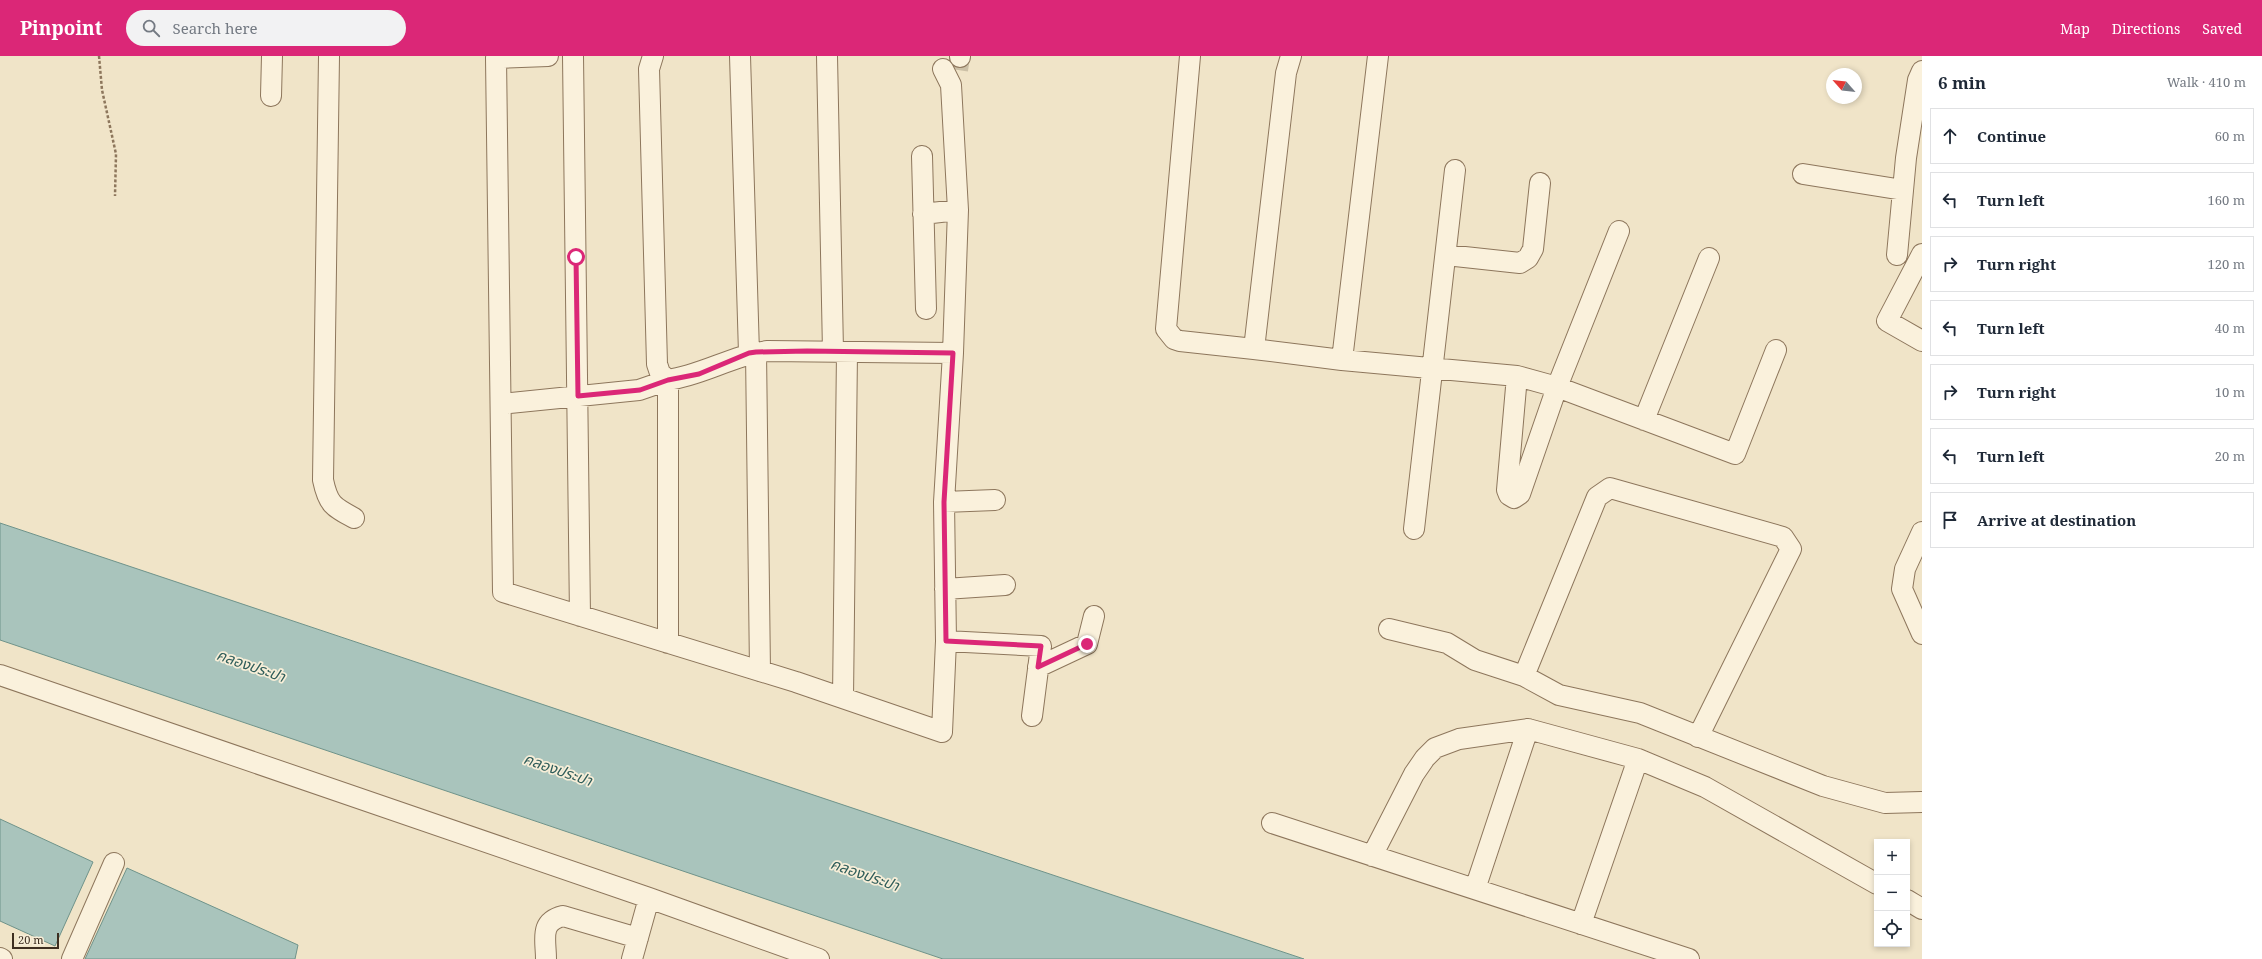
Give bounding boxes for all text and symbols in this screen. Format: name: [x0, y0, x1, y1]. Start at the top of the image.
search box: [126, 10, 406, 46]
text: Pinpoint: [20, 15, 102, 41]
icon: search: [140, 17, 162, 39]
text: Search here: [172, 18, 258, 38]
text: Map: [2060, 19, 2090, 38]
text: Directions: [2112, 19, 2180, 38]
text: Saved: [2202, 19, 2242, 38]
north arrow: [1826, 68, 1862, 104]
text: 6 min: [1938, 71, 1986, 94]
text: Walk · 410 m: [2167, 73, 2246, 91]
icon: ahead: [1939, 125, 1961, 147]
text: Continue: [1977, 126, 2046, 146]
text: 60 m: [2215, 127, 2245, 145]
icon: left: [1939, 189, 1961, 211]
text: Turn left: [1977, 190, 2045, 210]
text: 160 m: [2208, 191, 2245, 209]
route start: [567, 248, 585, 266]
icon: right: [1939, 253, 1961, 275]
text: Turn right: [1977, 254, 2056, 274]
text: 120 m: [2208, 255, 2245, 273]
icon: left: [1939, 317, 1961, 339]
text: Turn left: [1977, 318, 2045, 338]
text: 40 m: [2215, 319, 2245, 337]
icon: right: [1939, 381, 1961, 403]
text: Turn right: [1977, 382, 2056, 402]
text: 10 m: [2215, 383, 2245, 401]
icon: left: [1939, 445, 1961, 467]
text: Turn left: [1977, 446, 2045, 466]
text: 20 m: [2215, 447, 2245, 465]
icon: arrive: [1939, 509, 1961, 531]
text: Arrive at destination: [1977, 510, 2136, 530]
route end: [1078, 635, 1096, 653]
water label: คลองประปา: [214, 644, 289, 686]
water label: คลองประปา: [521, 748, 596, 790]
map controls: [1874, 839, 1910, 947]
button: +: [1874, 839, 1910, 875]
water label: คลองประปา: [828, 853, 903, 895]
button: −: [1874, 875, 1910, 911]
button: locate: [1874, 911, 1910, 947]
scale bar: [12, 931, 59, 950]
text: 20 m: [18, 932, 44, 947]

